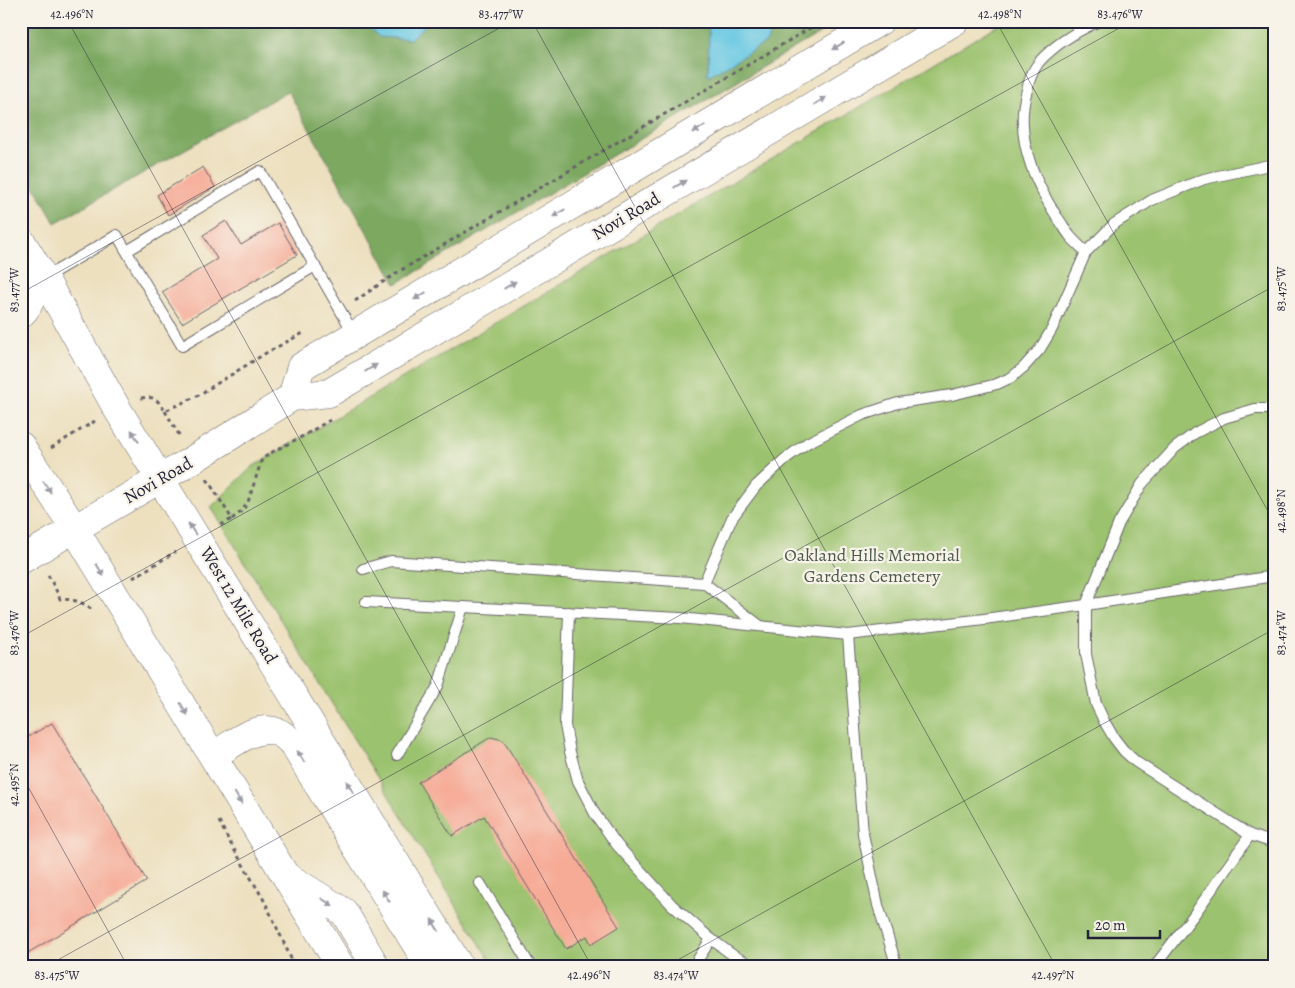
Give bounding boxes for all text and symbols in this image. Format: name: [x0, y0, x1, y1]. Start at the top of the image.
text: 42.496°N: [50, 6, 94, 22]
text: 83.477°W: [479, 6, 524, 22]
text: 42.498°N: [978, 6, 1022, 22]
text: 83.476°W: [1097, 6, 1143, 22]
one-way arrow: [832, 42, 845, 51]
one-way arrow: [814, 97, 827, 106]
one-way arrow: [692, 125, 705, 134]
one-way arrow: [674, 180, 687, 189]
street label: Novi Road: [588, 186, 665, 246]
one-way arrow: [553, 208, 566, 217]
text: 83.475°W: [1273, 266, 1289, 311]
text: 83.477°W: [6, 267, 22, 312]
one-way arrow: [503, 281, 518, 289]
one-way arrow: [412, 292, 427, 300]
one-way arrow: [364, 363, 377, 372]
one-way arrow: [130, 430, 139, 443]
street label: Novi Road: [119, 451, 197, 509]
one-way arrow: [43, 481, 52, 494]
text: 42.498°N: [1273, 489, 1289, 533]
one-way arrow: [187, 522, 196, 535]
street label: West 12 Mile Road: [194, 541, 283, 668]
park label: Oakland Hills Memorial Gardens Cemetery: [784, 543, 960, 588]
one-way arrow: [95, 563, 104, 576]
text: 83.476°W: [6, 610, 22, 656]
text: 83.474°W: [1273, 610, 1289, 656]
one-way arrow: [180, 702, 189, 715]
one-way arrow: [296, 751, 305, 764]
text: 42.495°N: [6, 763, 22, 807]
one-way arrow: [345, 780, 354, 793]
one-way arrow: [234, 792, 243, 805]
one-way arrow: [382, 889, 391, 902]
one-way arrow: [320, 897, 333, 907]
scale bar: [1088, 908, 1160, 940]
text: 20 m: [1095, 915, 1126, 935]
one-way arrow: [430, 919, 439, 932]
text: 83.475°W: [35, 967, 80, 983]
text: 42.496°N: [567, 967, 611, 983]
text: 83.474°W: [653, 967, 699, 983]
text: 42.497°N: [1032, 967, 1075, 983]

